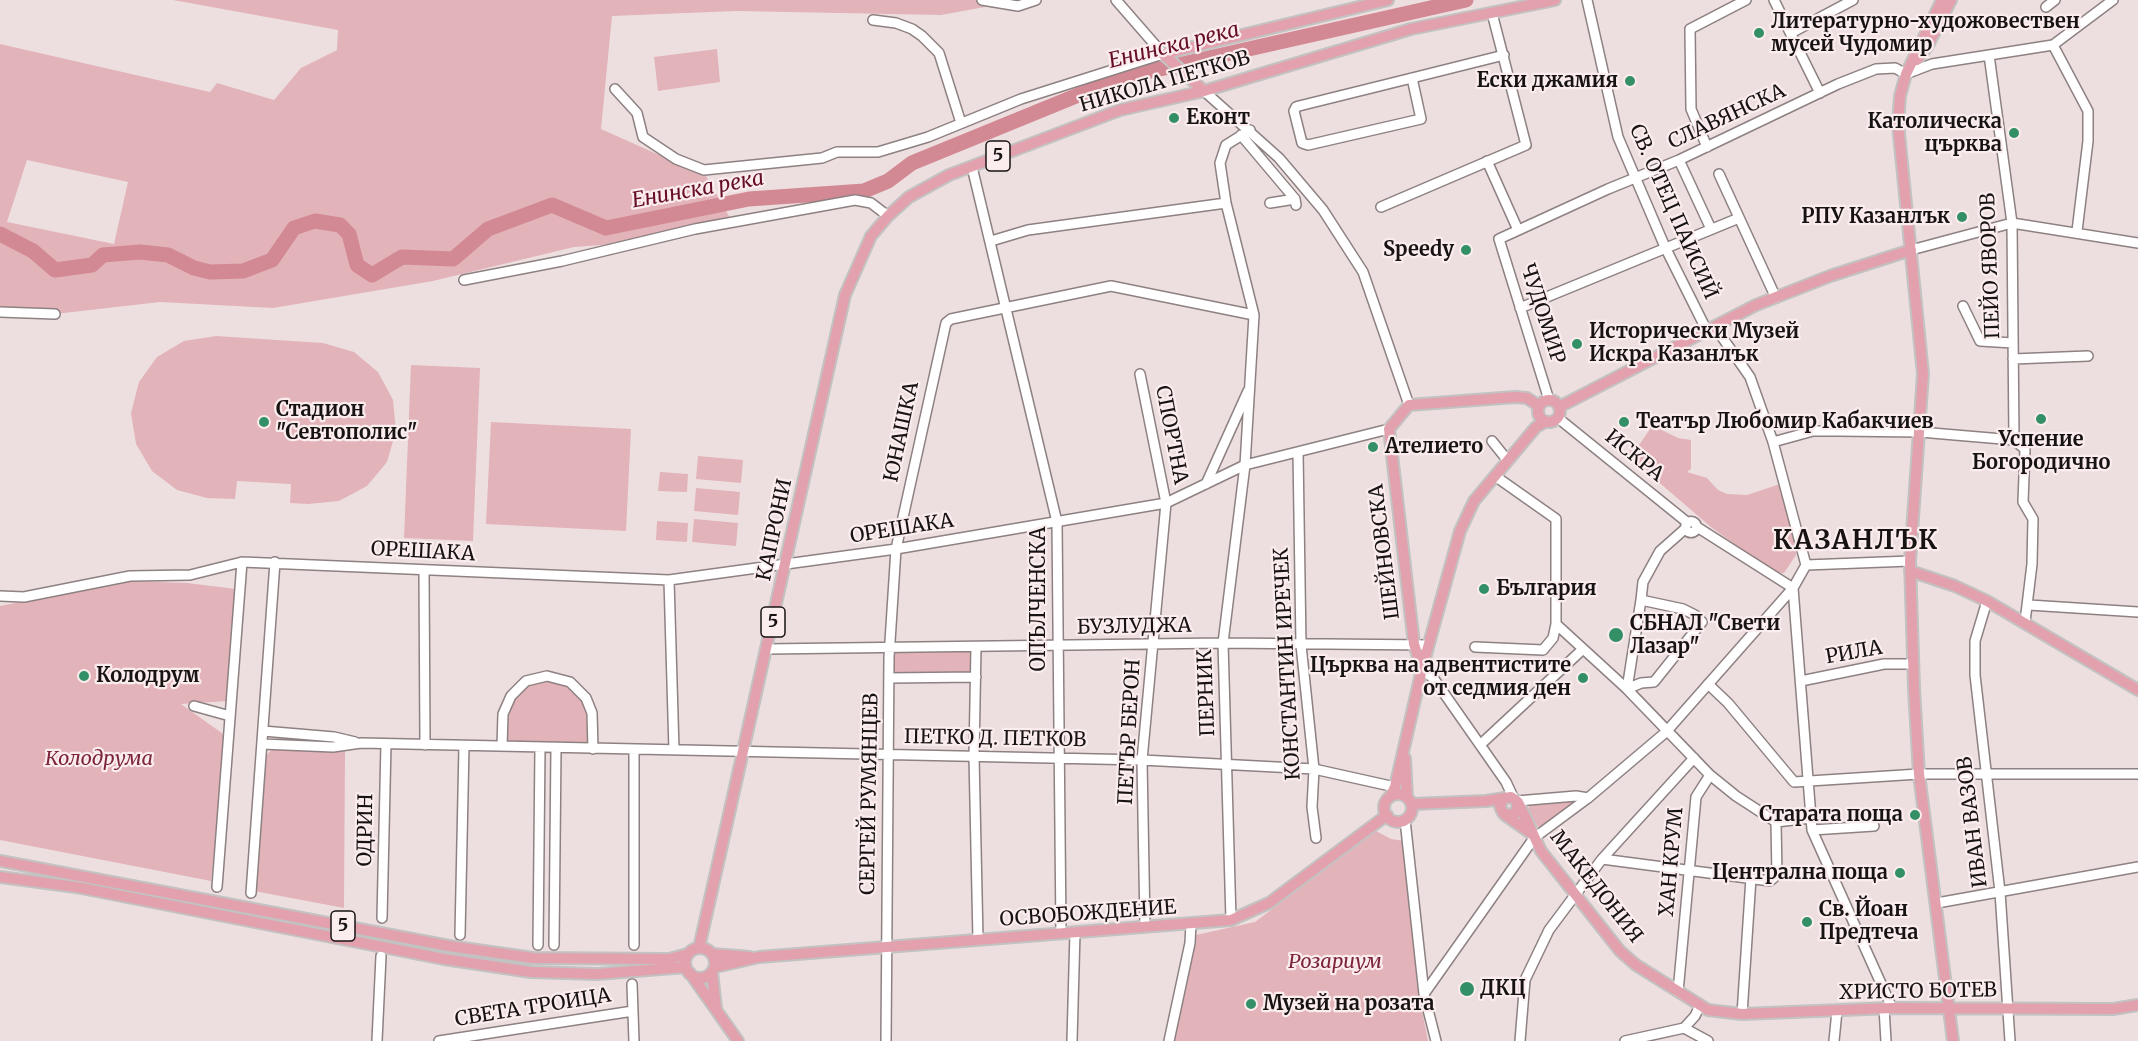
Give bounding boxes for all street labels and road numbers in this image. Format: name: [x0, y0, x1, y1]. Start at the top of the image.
street label: НИКОЛА ПЕТКОВ: [1077, 46, 1253, 118]
street label: СЛАВЯНСКА: [1664, 79, 1790, 155]
street label: СВ. ОТЕЦ ПАИСИЙ: [1624, 121, 1722, 303]
road number: 5: [986, 141, 1010, 171]
street label: ПЕЙО ЯВОРОВ: [1976, 192, 2006, 340]
street label: ЧУДОМИР: [1515, 261, 1569, 367]
street label: ЮНАШКА: [880, 380, 924, 484]
street label: СПОРТНА: [1150, 384, 1192, 486]
street label: ИСКРА: [1600, 425, 1668, 487]
street label: КАПРОНИ: [752, 477, 798, 583]
street label: ШЕЙНОВСКА: [1365, 483, 1405, 621]
street label: ОРЕШАКА: [849, 509, 955, 549]
street label: ОПЪЛЧЕНСКА: [1027, 527, 1051, 671]
street label: ОРЕШАКА: [370, 537, 476, 567]
street label: КОНСТАНТИН ИРЕЧЕК: [1270, 547, 1306, 781]
road number: 5: [761, 607, 785, 637]
street label: БУЗЛУДЖА: [1076, 614, 1192, 640]
street label: РИЛА: [1824, 636, 1884, 670]
street label: ПЕРНИК: [1193, 649, 1221, 737]
street label: ПЕТЪР БЕРОН: [1114, 658, 1146, 806]
street label: СЕРГЕЙ РУМЯНЦЕВ: [856, 693, 884, 895]
street label: ПЕТКО Д. ПЕТКОВ: [904, 725, 1086, 753]
street label: ИВАН ВАЗОВ: [1953, 755, 1993, 889]
street label: ОДРИН: [353, 793, 379, 867]
street label: ХАН КРУМ: [1655, 806, 1689, 918]
street label: МАКЕДОНИЯ: [1545, 826, 1647, 948]
street label: ОСВОБОЖДЕНИЕ: [999, 896, 1177, 932]
road number: 5: [331, 911, 355, 941]
street label: ХРИСТО БОТЕВ: [1839, 979, 1997, 1005]
street label: СВЕТА ТРОИЦА: [453, 984, 613, 1032]

